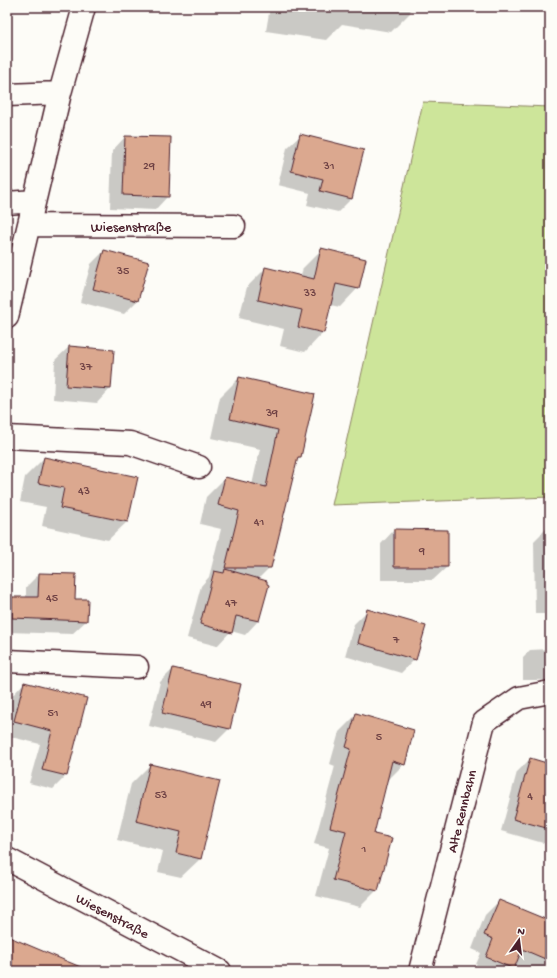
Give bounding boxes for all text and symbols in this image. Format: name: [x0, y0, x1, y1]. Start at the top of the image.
house number: 29: [143, 160, 155, 174]
house number: 31: [322, 160, 335, 174]
street label: Wiesenstraße: [91, 220, 172, 237]
house number: 35: [116, 265, 129, 279]
house number: 33: [303, 287, 316, 301]
house number: 37: [79, 361, 93, 375]
house number: 39: [265, 407, 278, 421]
house number: 43: [78, 485, 90, 499]
house number: 41: [254, 516, 264, 530]
house number: 9: [418, 545, 425, 559]
house number: 45: [46, 592, 58, 606]
house number: 47: [225, 597, 238, 611]
house number: 7: [392, 634, 400, 648]
house number: 49: [200, 698, 212, 712]
house number: 51: [47, 707, 59, 721]
house number: 5: [376, 731, 382, 745]
street label: Alte Rennbahn: [445, 768, 482, 855]
house number: 53: [155, 789, 167, 803]
house number: 4: [527, 790, 533, 804]
house number: 1: [361, 843, 367, 857]
street label: Wiesenstraße: [72, 891, 152, 944]
north arrow: [499, 920, 539, 960]
text: N: [516, 926, 526, 939]

